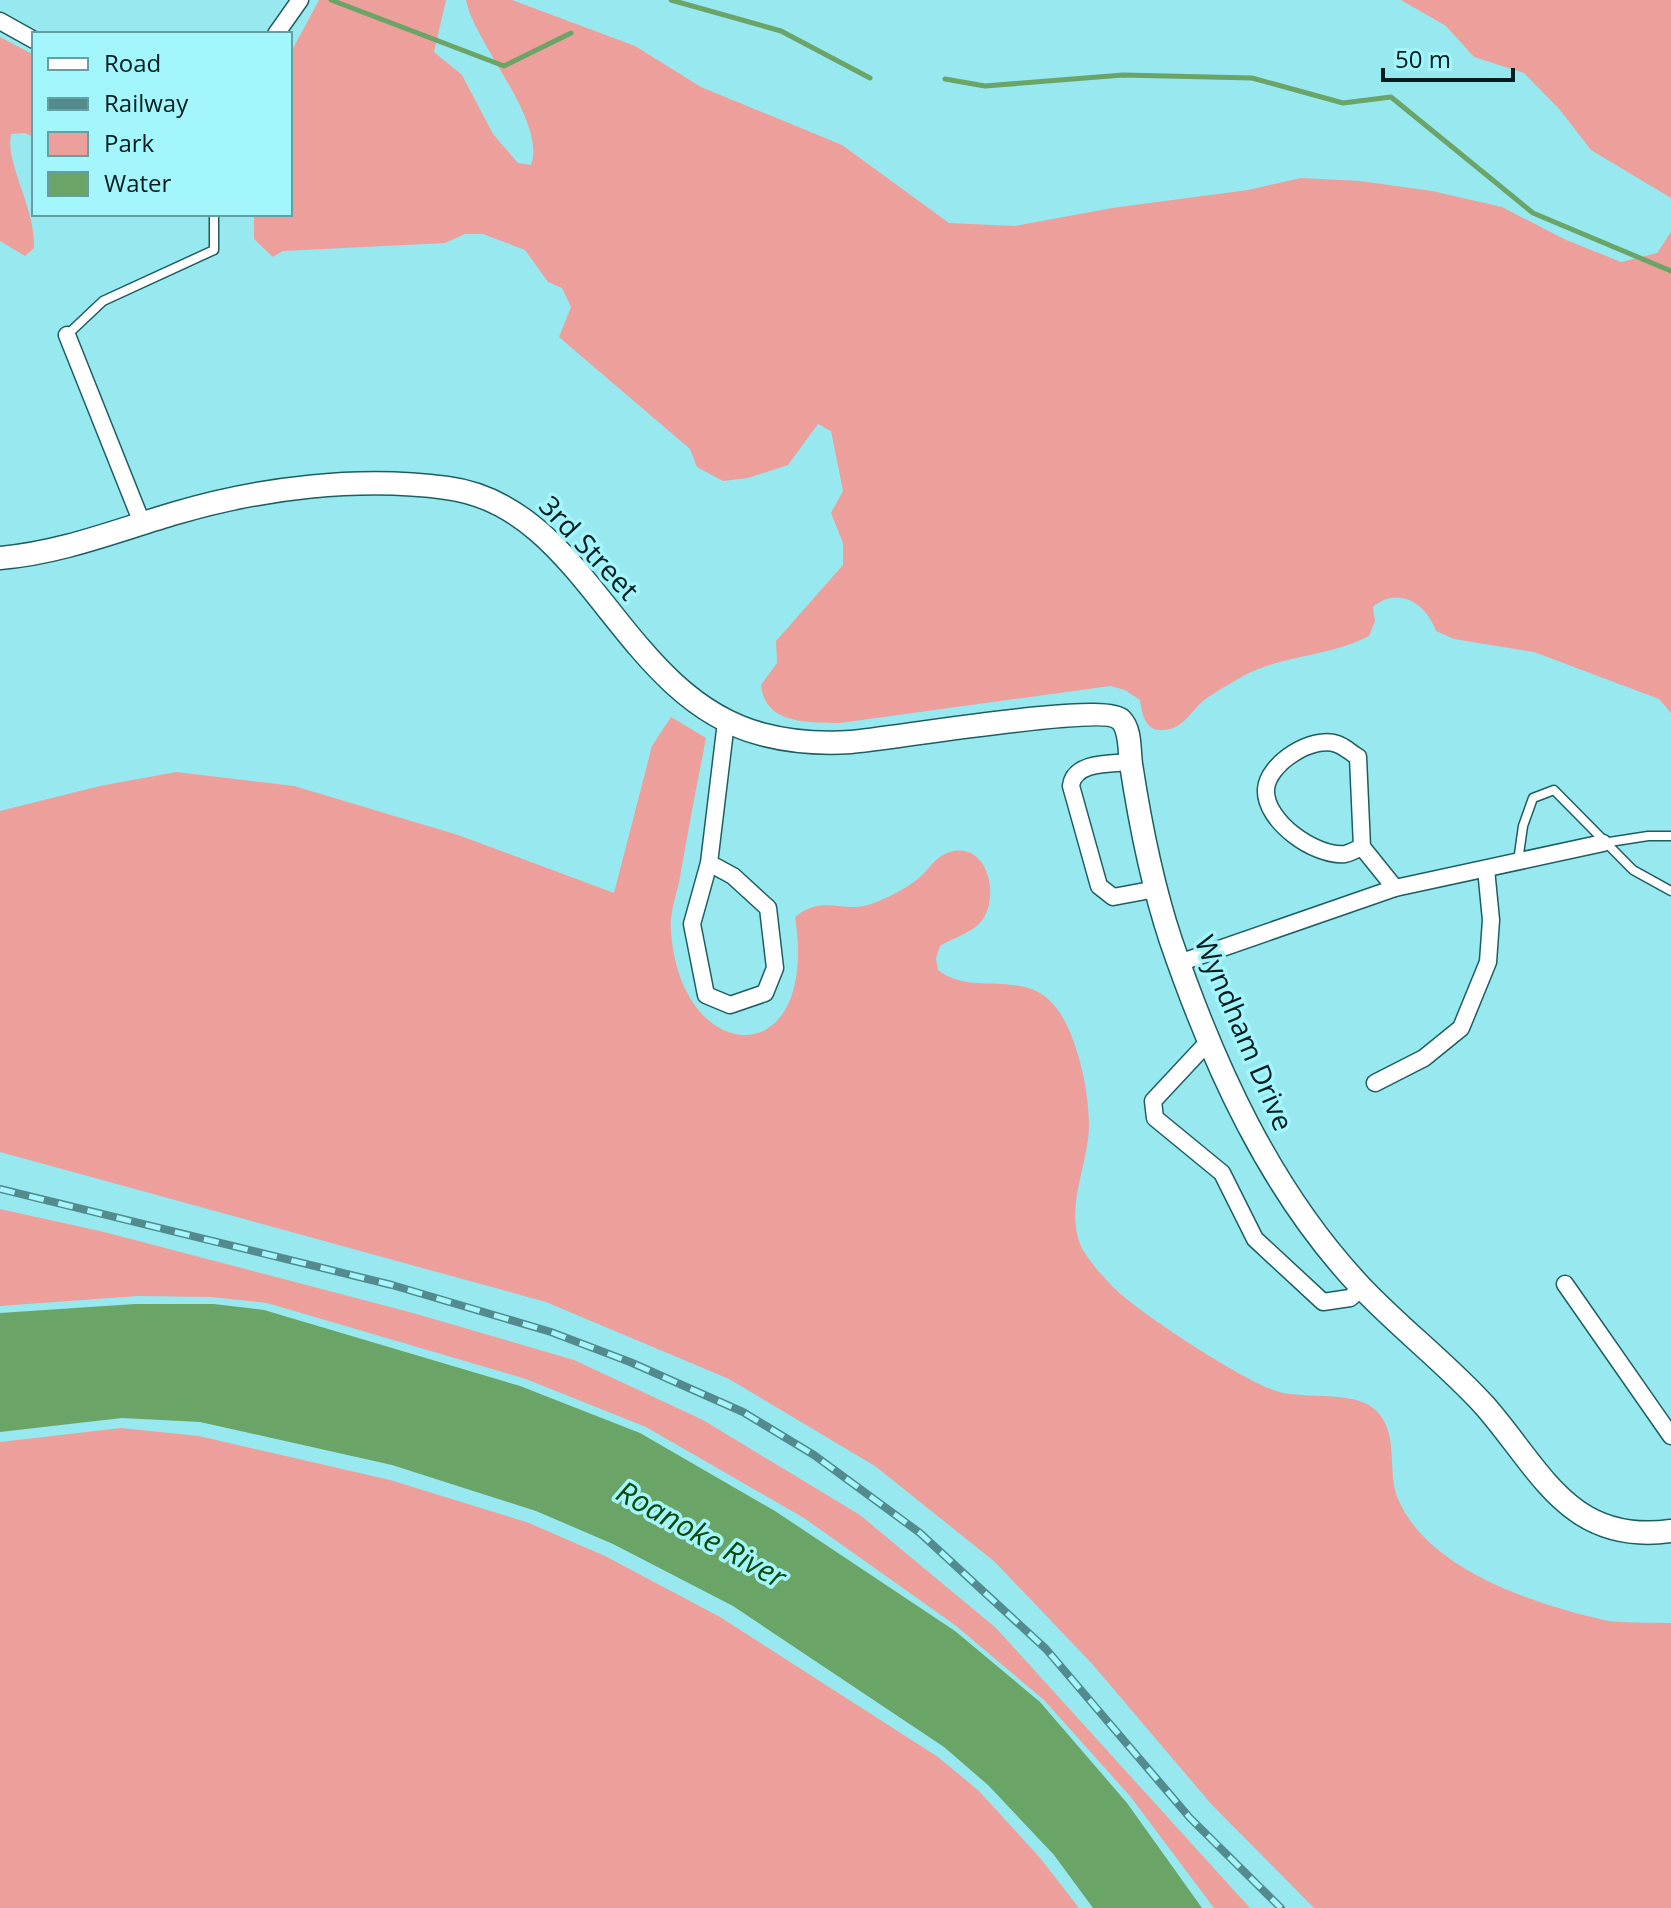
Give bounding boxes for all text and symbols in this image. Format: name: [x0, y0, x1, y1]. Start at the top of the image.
legend: [32, 32, 292, 216]
scale bar: [1383, 32, 1513, 82]
text: 50 m: [1395, 42, 1451, 75]
text: Road: [104, 46, 161, 79]
text: Railway: [104, 86, 189, 119]
text: Park: [104, 126, 155, 159]
text: Water: [104, 166, 172, 199]
street label: 3rd Street: [531, 487, 648, 608]
street label: Wyndham Drive: [1187, 929, 1303, 1136]
water label: Roanoke River: [610, 1470, 795, 1598]

